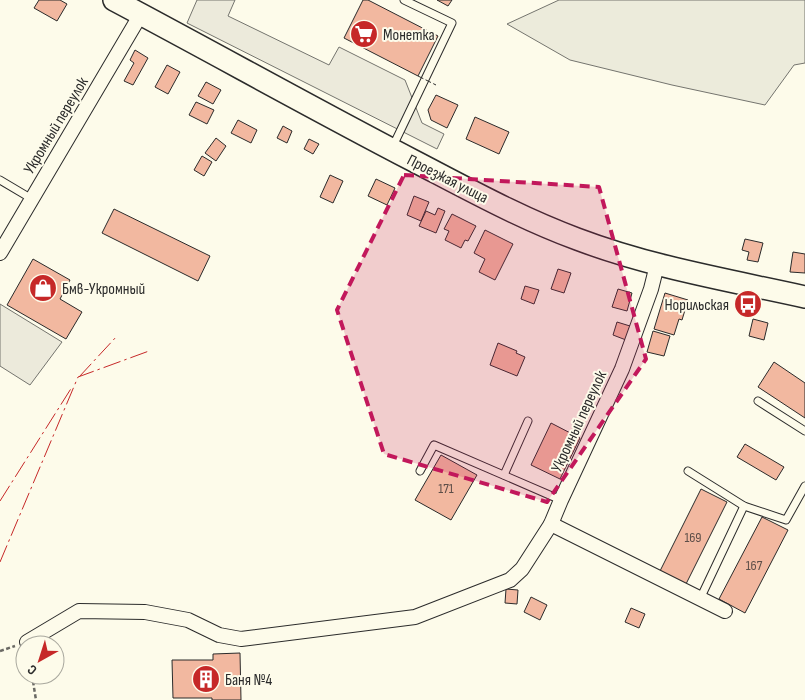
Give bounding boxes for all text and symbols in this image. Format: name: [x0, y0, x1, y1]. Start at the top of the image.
supermarket icon: Монетка: [349, 19, 379, 49]
place label: Монетка: [383, 26, 435, 45]
street label: Укромный переулок: [20, 73, 93, 178]
street label: Проезжая улица: [404, 151, 491, 208]
shop icon: Бмв-Укромный: [28, 273, 58, 303]
place label: Бмв-Укромный: [62, 280, 145, 299]
bus stop icon: Норильская: [733, 289, 763, 319]
place label: Норильская: [664, 296, 729, 315]
street label: Укромный переулок: [548, 367, 612, 475]
house number: 171: [438, 480, 454, 497]
house number: 169: [684, 529, 702, 546]
house number: 167: [746, 557, 763, 574]
north arrow: [15, 635, 65, 685]
text: С: [24, 661, 40, 679]
building icon: Баня №4: [191, 664, 221, 694]
place label: Баня №4: [225, 671, 273, 690]

